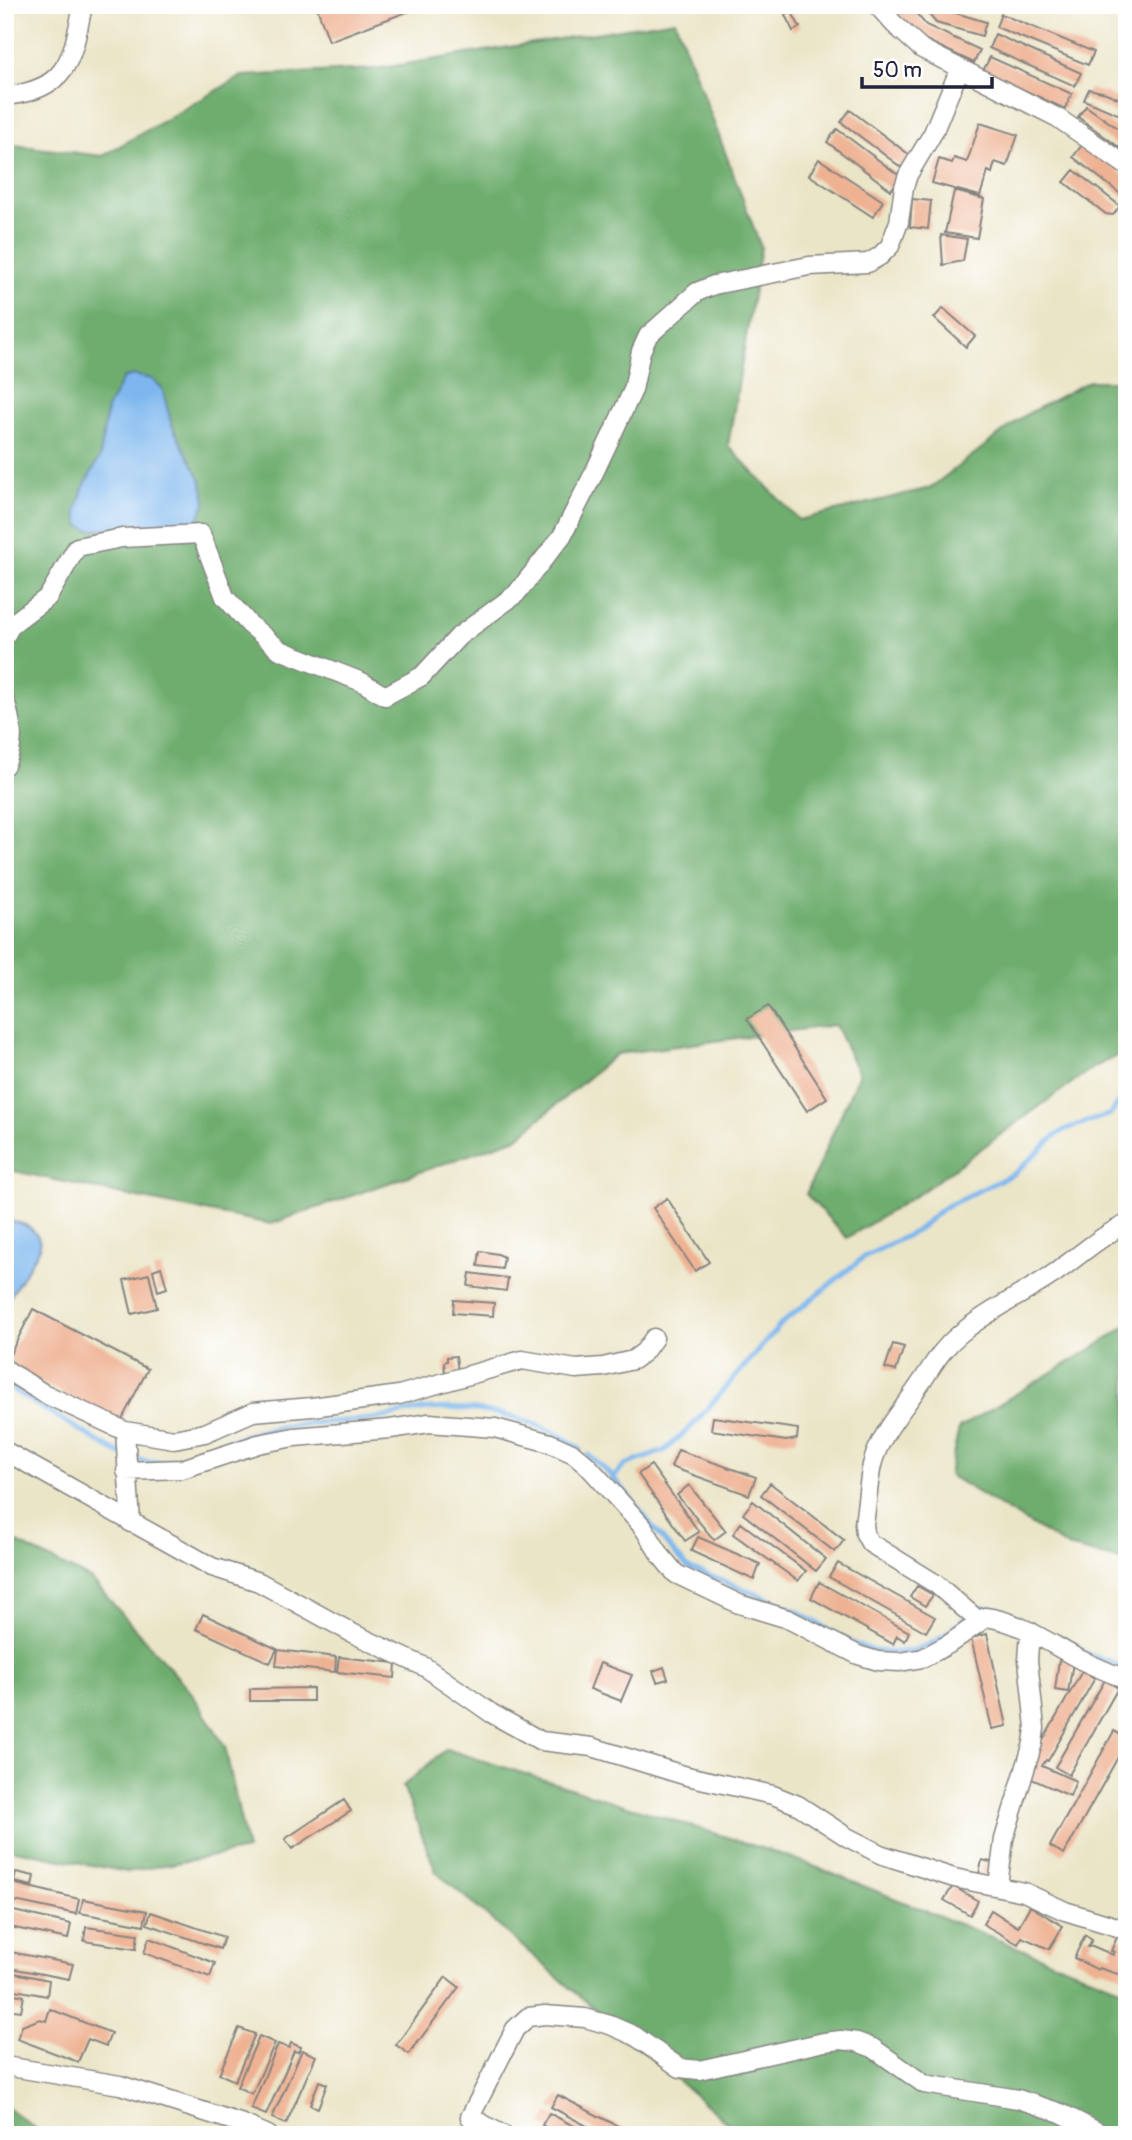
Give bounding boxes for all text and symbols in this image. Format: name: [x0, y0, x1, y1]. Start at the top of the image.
scale bar: [862, 46, 992, 90]
text: 50 m: [873, 57, 922, 84]

